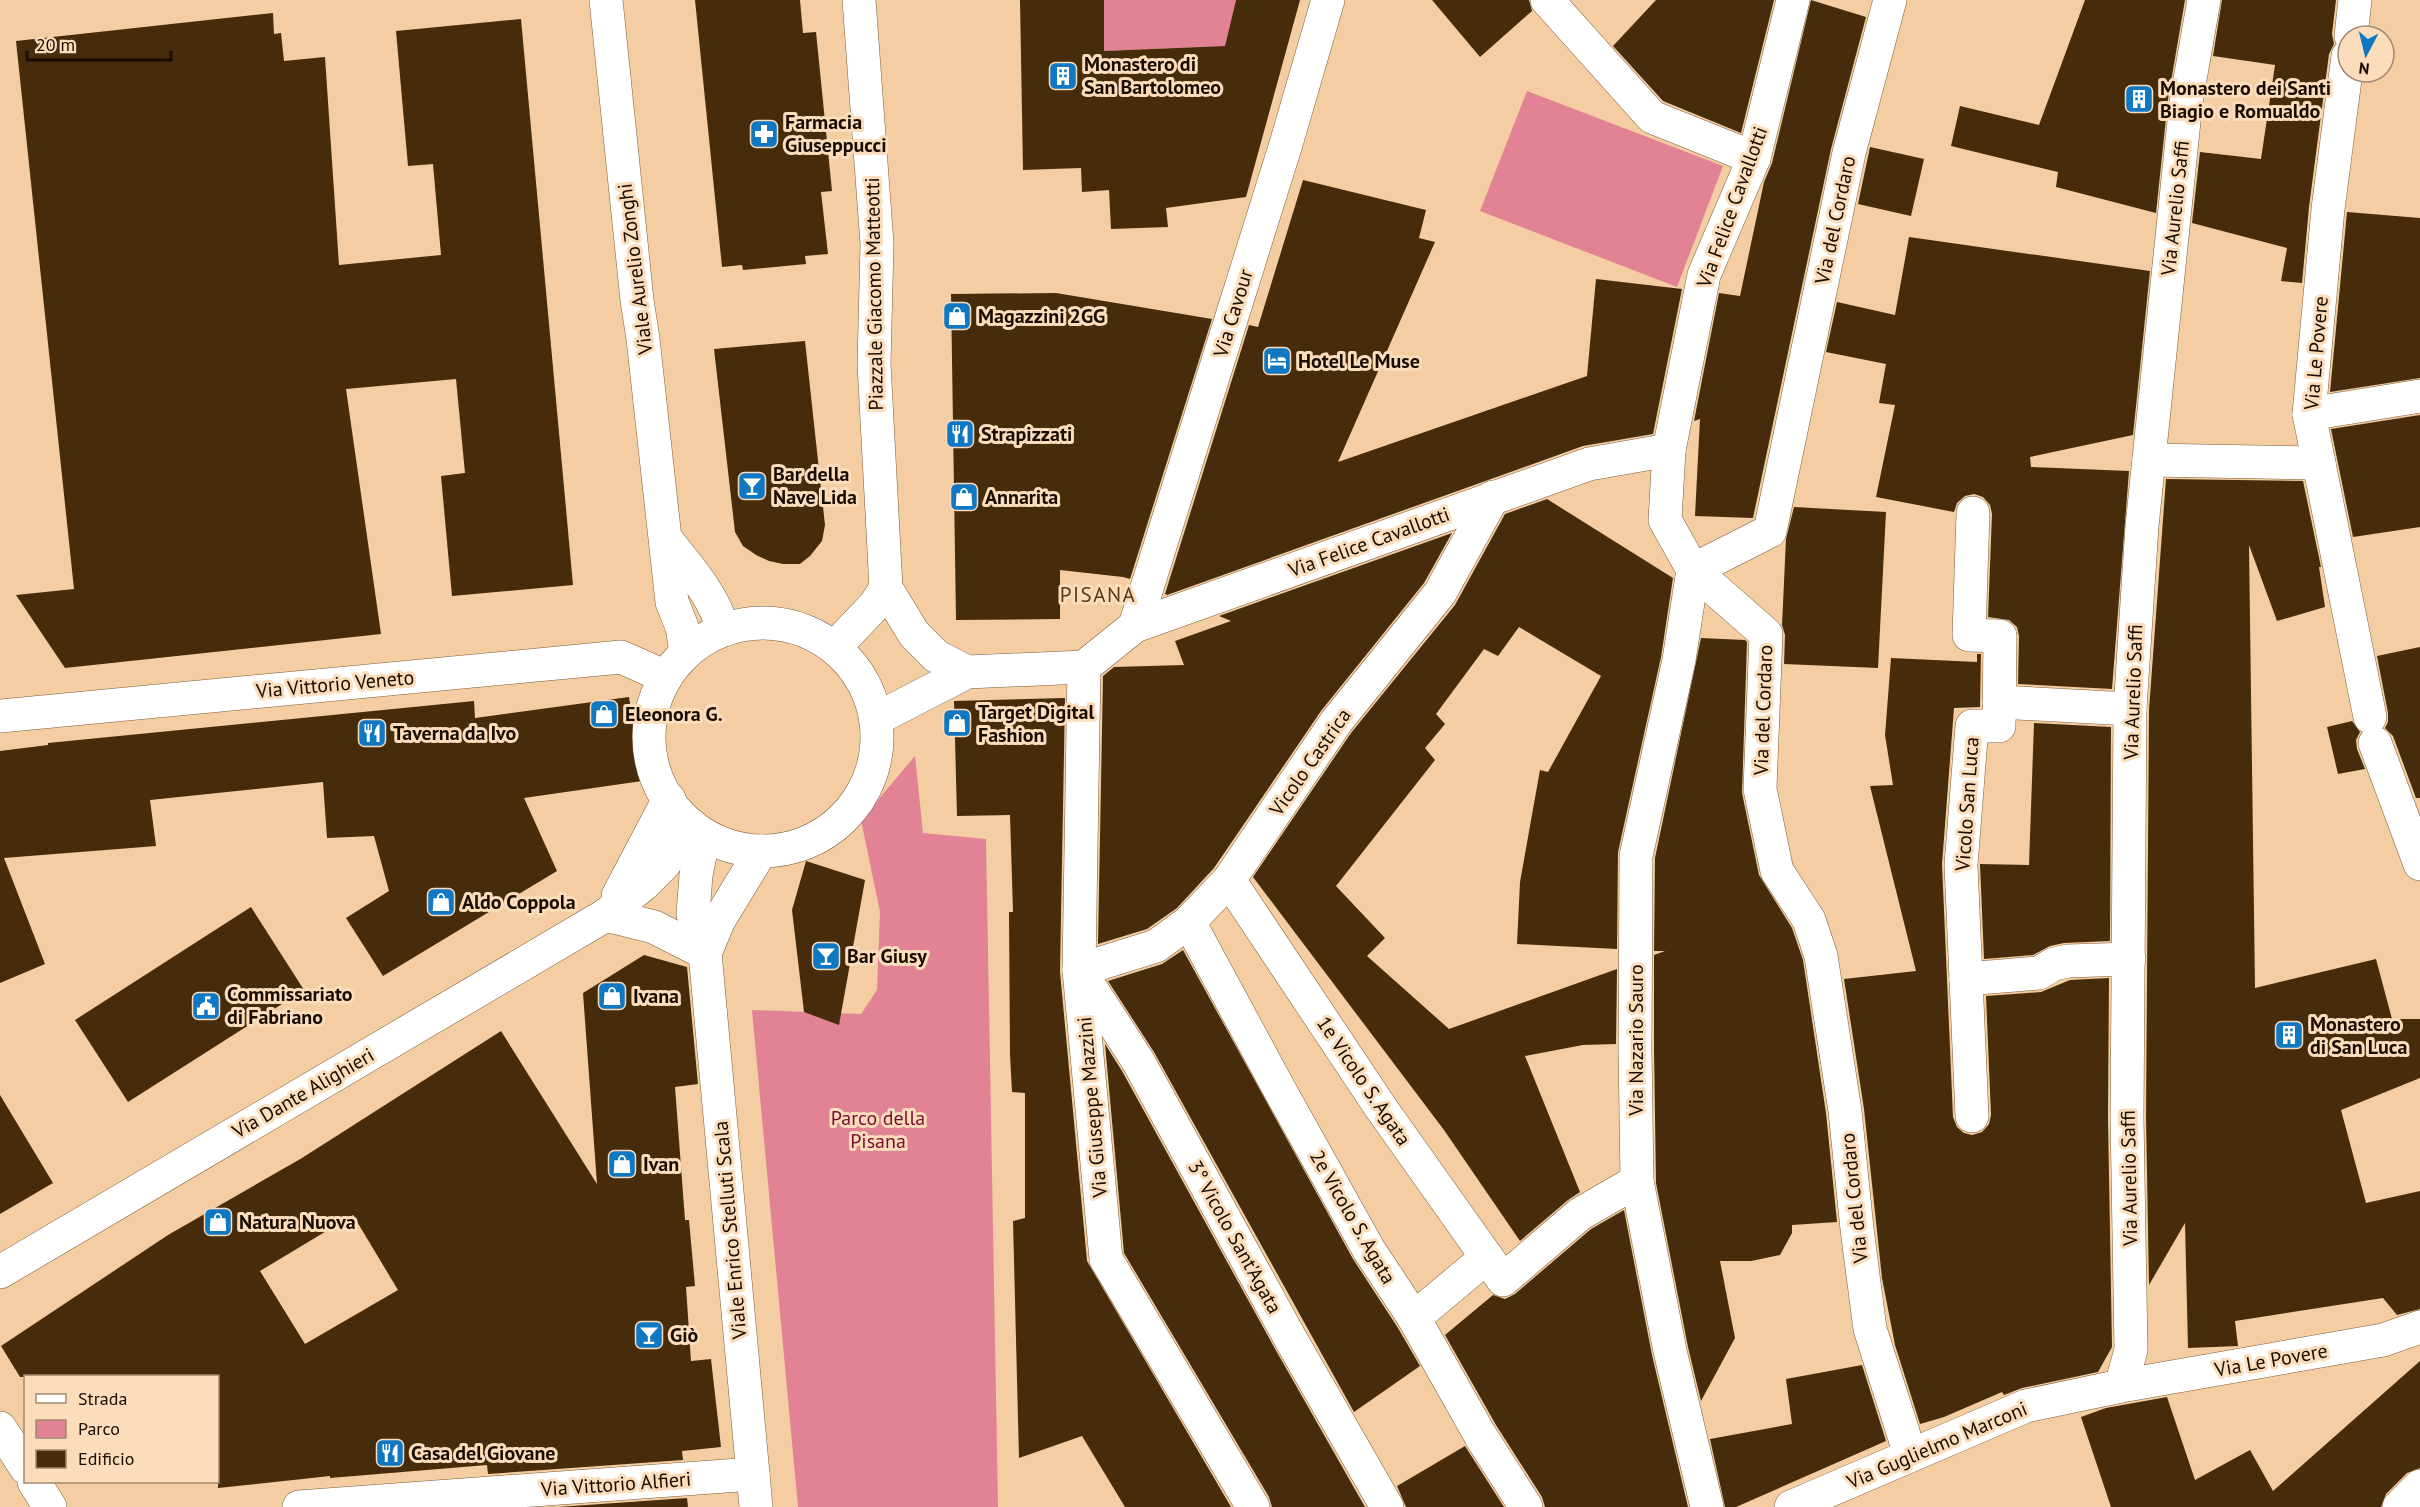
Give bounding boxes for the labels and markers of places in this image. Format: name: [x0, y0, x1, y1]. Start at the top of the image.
place label: Monastero di San Bartolomeo: [1084, 51, 1221, 100]
building icon: Monastero di San Bartolomeo: [1047, 60, 1079, 92]
place label: Monastero dei Santi Biagio e Romualdo: [2160, 75, 2331, 124]
building icon: Monastero dei Santi Biagio e Romualdo: [2123, 83, 2155, 115]
place label: Farmacia Giuseppucci: [785, 109, 887, 158]
pharmacy icon: Farmacia Giuseppucci: [748, 118, 780, 150]
shop icon: Magazzini 2GG: [941, 300, 973, 332]
place label: Magazzini 2GG: [978, 303, 1105, 329]
hotel icon: Hotel Le Muse: [1261, 345, 1293, 377]
place label: Hotel Le Muse: [1298, 348, 1420, 374]
restaurant icon: Strapizzati: [944, 418, 976, 450]
place label: Strapizzati: [981, 421, 1072, 447]
place label: Bar della Nave Lida: [773, 461, 857, 510]
bar icon: Bar della Nave Lida: [736, 470, 768, 502]
shop icon: Annarita: [948, 481, 980, 513]
place label: Annarita: [985, 484, 1058, 510]
shop icon: Eleonora G.: [588, 698, 620, 730]
place label: Target Digital Fashion: [978, 699, 1094, 748]
place label: Eleonora G.: [625, 701, 723, 727]
shop icon: Target Digital Fashion: [941, 707, 973, 739]
restaurant icon: Taverna da Ivo: [356, 717, 388, 749]
place label: Taverna da Ivo: [393, 720, 516, 746]
shop icon: Aldo Coppola: [425, 886, 457, 918]
place label: Aldo Coppola: [462, 889, 576, 915]
bar icon: Bar Giusy: [810, 940, 842, 972]
place label: Bar Giusy: [847, 943, 927, 969]
shop icon: Ivana: [596, 980, 628, 1012]
place label: Commissariato di Fabriano: [227, 981, 353, 1030]
place label: Ivana: [633, 983, 679, 1009]
public building icon: Commissariato di Fabriano: [190, 990, 222, 1022]
place label: Monastero di San Luca: [2310, 1011, 2407, 1060]
building icon: Monastero di San Luca: [2273, 1019, 2305, 1051]
shop icon: Ivan: [606, 1148, 638, 1180]
place label: Ivan: [643, 1151, 679, 1177]
shop icon: Natura Nuova: [202, 1206, 234, 1238]
place label: Natura Nuova: [239, 1209, 356, 1235]
bar icon: Giò: [633, 1319, 665, 1351]
place label: Giò: [670, 1322, 699, 1348]
restaurant icon: Casa del Giovane: [374, 1437, 406, 1469]
place label: Casa del Giovane: [411, 1440, 556, 1466]

